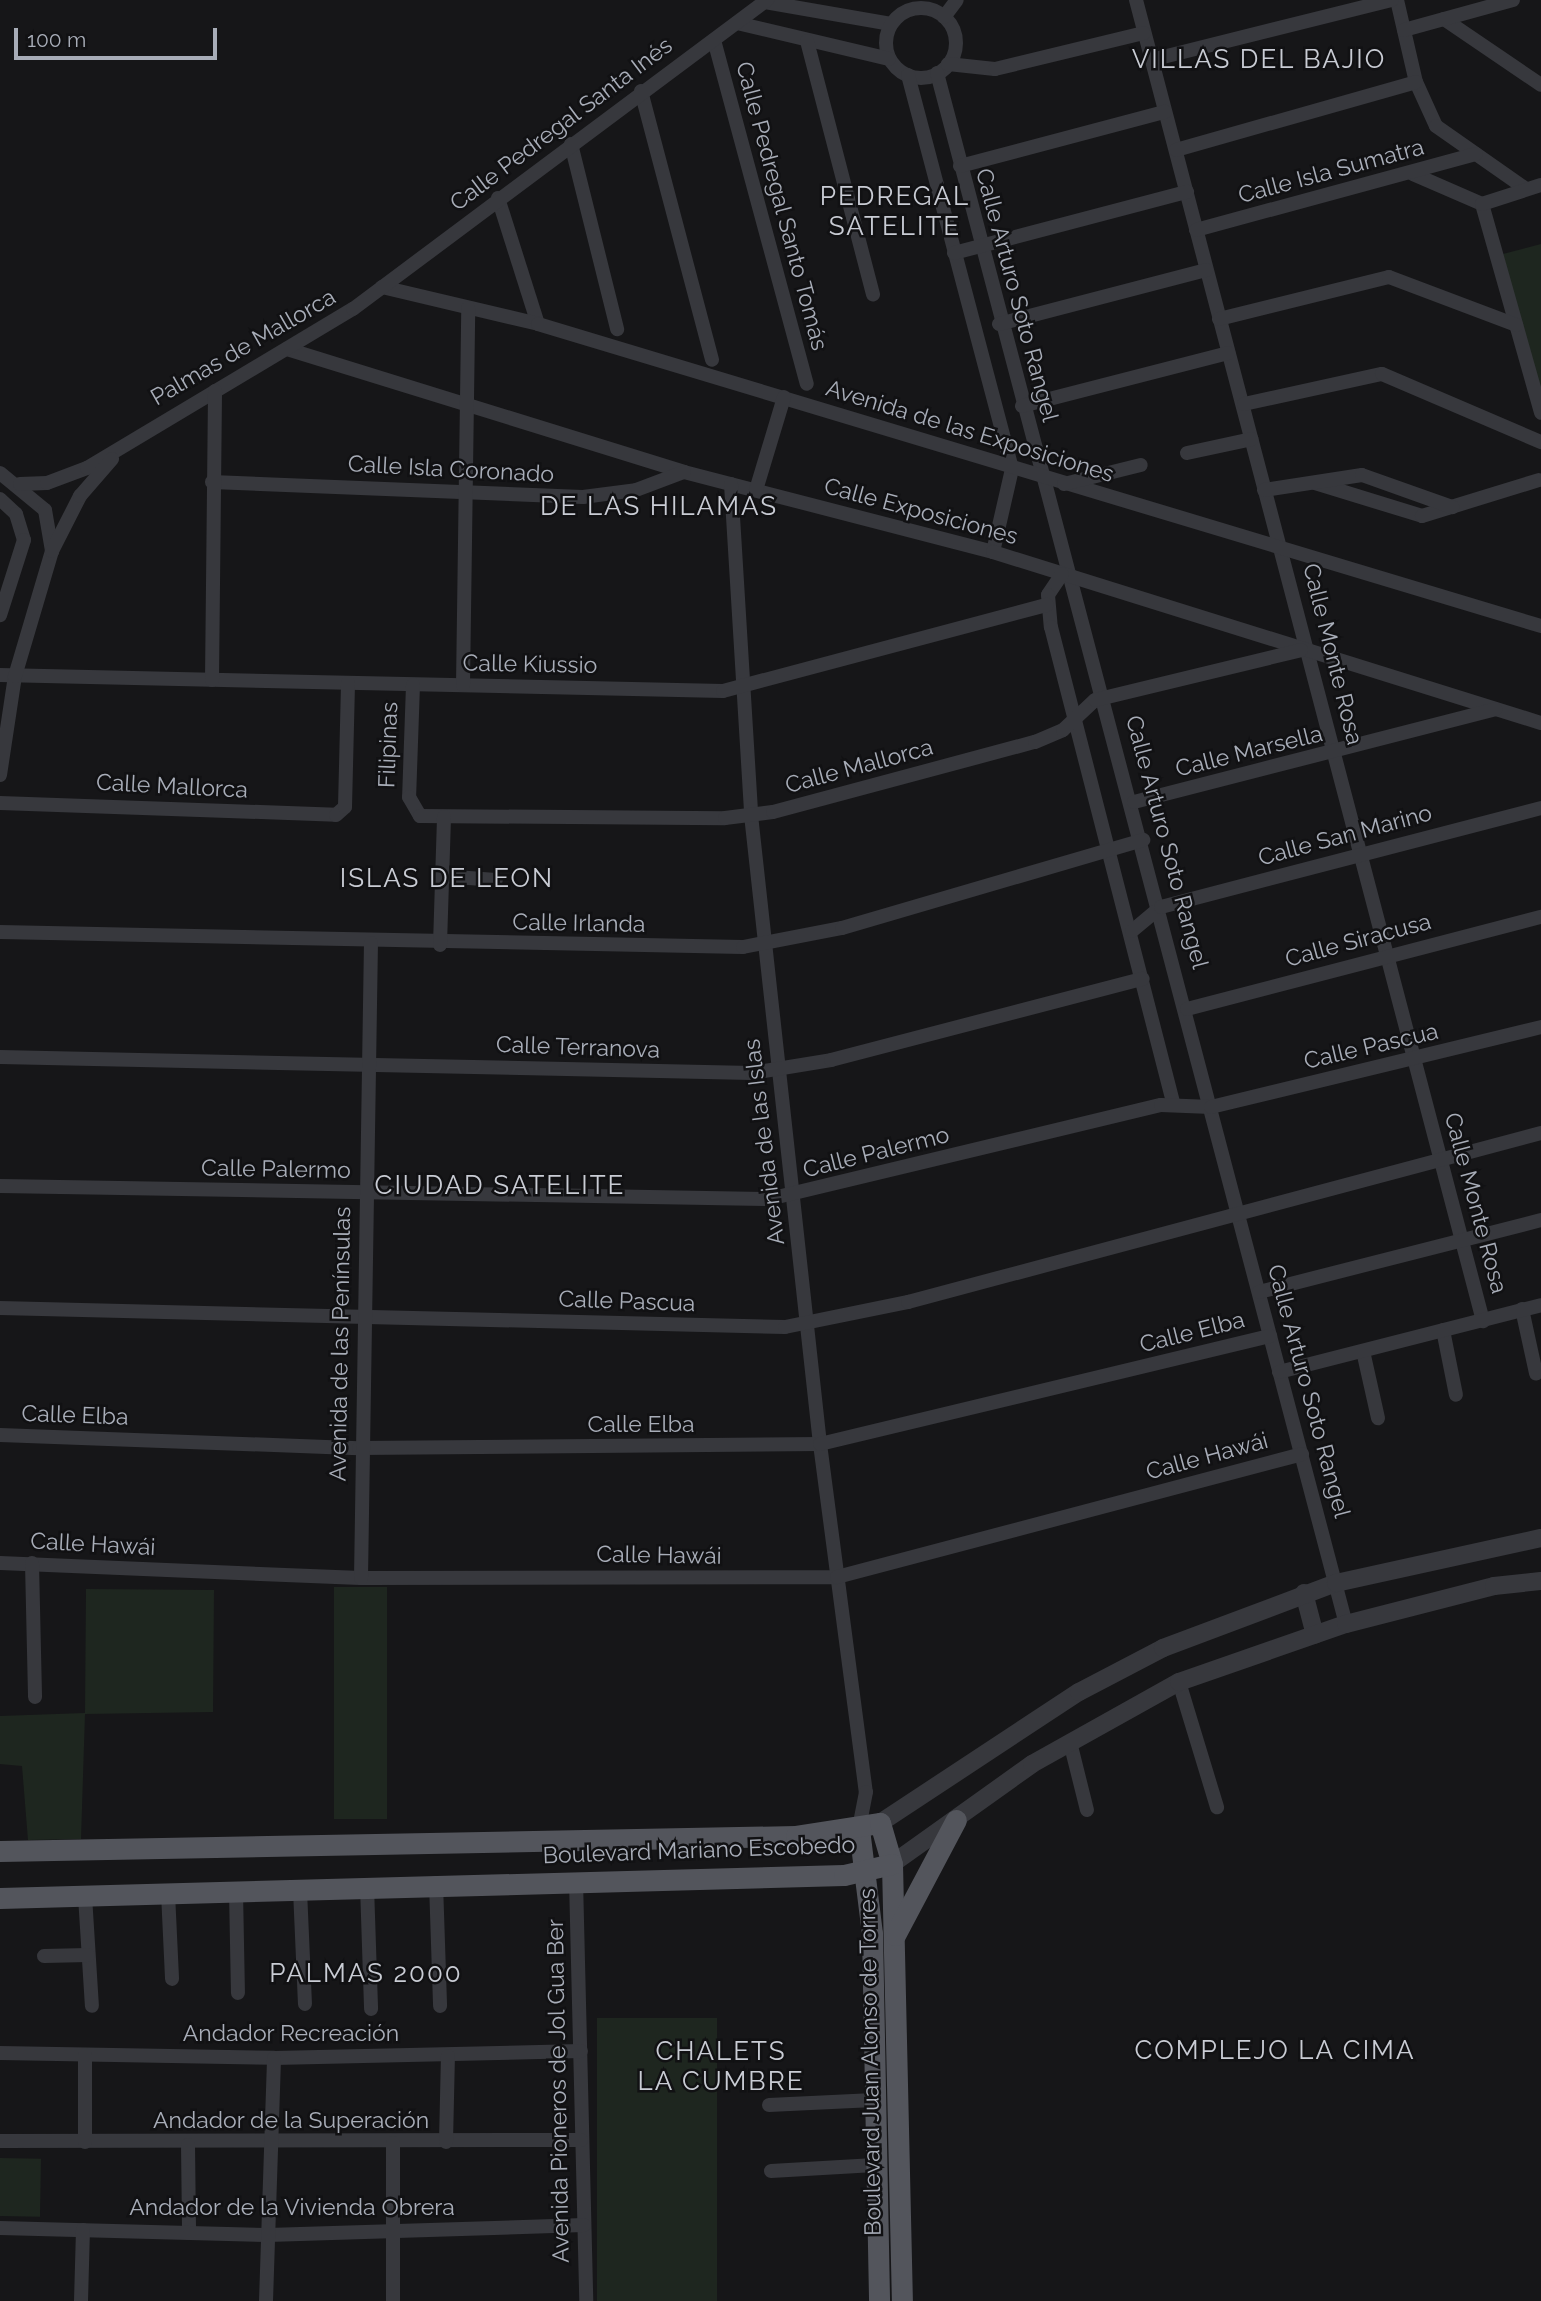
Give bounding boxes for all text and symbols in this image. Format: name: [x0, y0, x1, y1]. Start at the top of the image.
scale bar: [18, 14, 220, 58]
text: 100 m: [27, 27, 86, 52]
street label: Calle Pedregal Santa Inés: [444, 31, 678, 217]
district label: VILLAS DEL BAJIO: [1133, 44, 1385, 76]
street label: Calle Pedregal Santo Tomás: [730, 58, 834, 354]
street label: Calle Isla Sumatra: [1235, 133, 1427, 209]
street label: Calle Arturo Soto Rangel: [970, 165, 1064, 425]
district label: PEDREGAL SATELITE: [821, 181, 969, 242]
street label: Palmas de Mallorca: [146, 283, 340, 411]
street label: Avenida de las Exposiciones: [823, 374, 1117, 488]
street label: Calle Isla Coronado: [347, 450, 555, 488]
street label: Calle Exposiciones: [821, 472, 1021, 550]
district label: DE LAS HILAMAS: [542, 491, 776, 523]
street label: Calle Monte Rosa: [1297, 560, 1369, 748]
street label: Calle Kiussio: [462, 649, 598, 679]
street label: Filipinas: [373, 702, 403, 788]
street label: Calle Arturo Soto Rangel: [1120, 712, 1214, 972]
street label: Calle Marsella: [1173, 719, 1325, 783]
street label: Calle Mallorca: [782, 733, 936, 799]
street label: Calle Mallorca: [95, 768, 249, 804]
street label: Calle San Marino: [1255, 799, 1435, 871]
district label: ISLAS DE LEON: [341, 863, 553, 895]
street label: Calle Siracusa: [1282, 907, 1434, 973]
street label: Calle Irlanda: [512, 908, 646, 938]
street label: Calle Pascua: [1301, 1017, 1441, 1075]
street label: Calle Terranova: [495, 1030, 661, 1064]
street label: Avenida de las Islas: [738, 1037, 790, 1247]
street label: Calle Monte Rosa: [1439, 1110, 1513, 1296]
street label: Calle Palermo: [800, 1121, 952, 1183]
street label: Calle Palermo: [201, 1154, 351, 1184]
district label: CIUDAD SATELITE: [376, 1170, 624, 1202]
street label: Avenida de las Penínsulas: [324, 1206, 356, 1482]
street label: Calle Arturo Soto Rangel: [1262, 1261, 1356, 1521]
street label: Calle Pascua: [558, 1285, 696, 1317]
street label: Calle Elba: [1137, 1306, 1247, 1358]
street label: Calle Elba: [21, 1399, 129, 1431]
street label: Calle Elba: [587, 1410, 695, 1438]
street label: Calle Hawái: [1143, 1426, 1271, 1486]
street label: Calle Hawái: [30, 1527, 156, 1561]
street label: Calle Hawái: [596, 1540, 722, 1570]
street label: Boulevard Mariano Escobedo: [542, 1831, 856, 1869]
street label: Boulevard Juan Alonso de Torres: [853, 1887, 887, 2237]
street label: Avenida Pioneros de Jol Gua Ber: [541, 1918, 575, 2264]
district label: PALMAS 2000: [271, 1958, 461, 1990]
street label: Andador Recreación: [183, 2019, 399, 2047]
district label: COMPLEJO LA CIMA: [1136, 2035, 1414, 2067]
district label: CHALETS LA CUMBRE: [638, 2036, 804, 2098]
street label: Andador de la Superación: [153, 2106, 429, 2134]
street label: Andador de la Vivienda Obrera: [129, 2193, 455, 2221]

